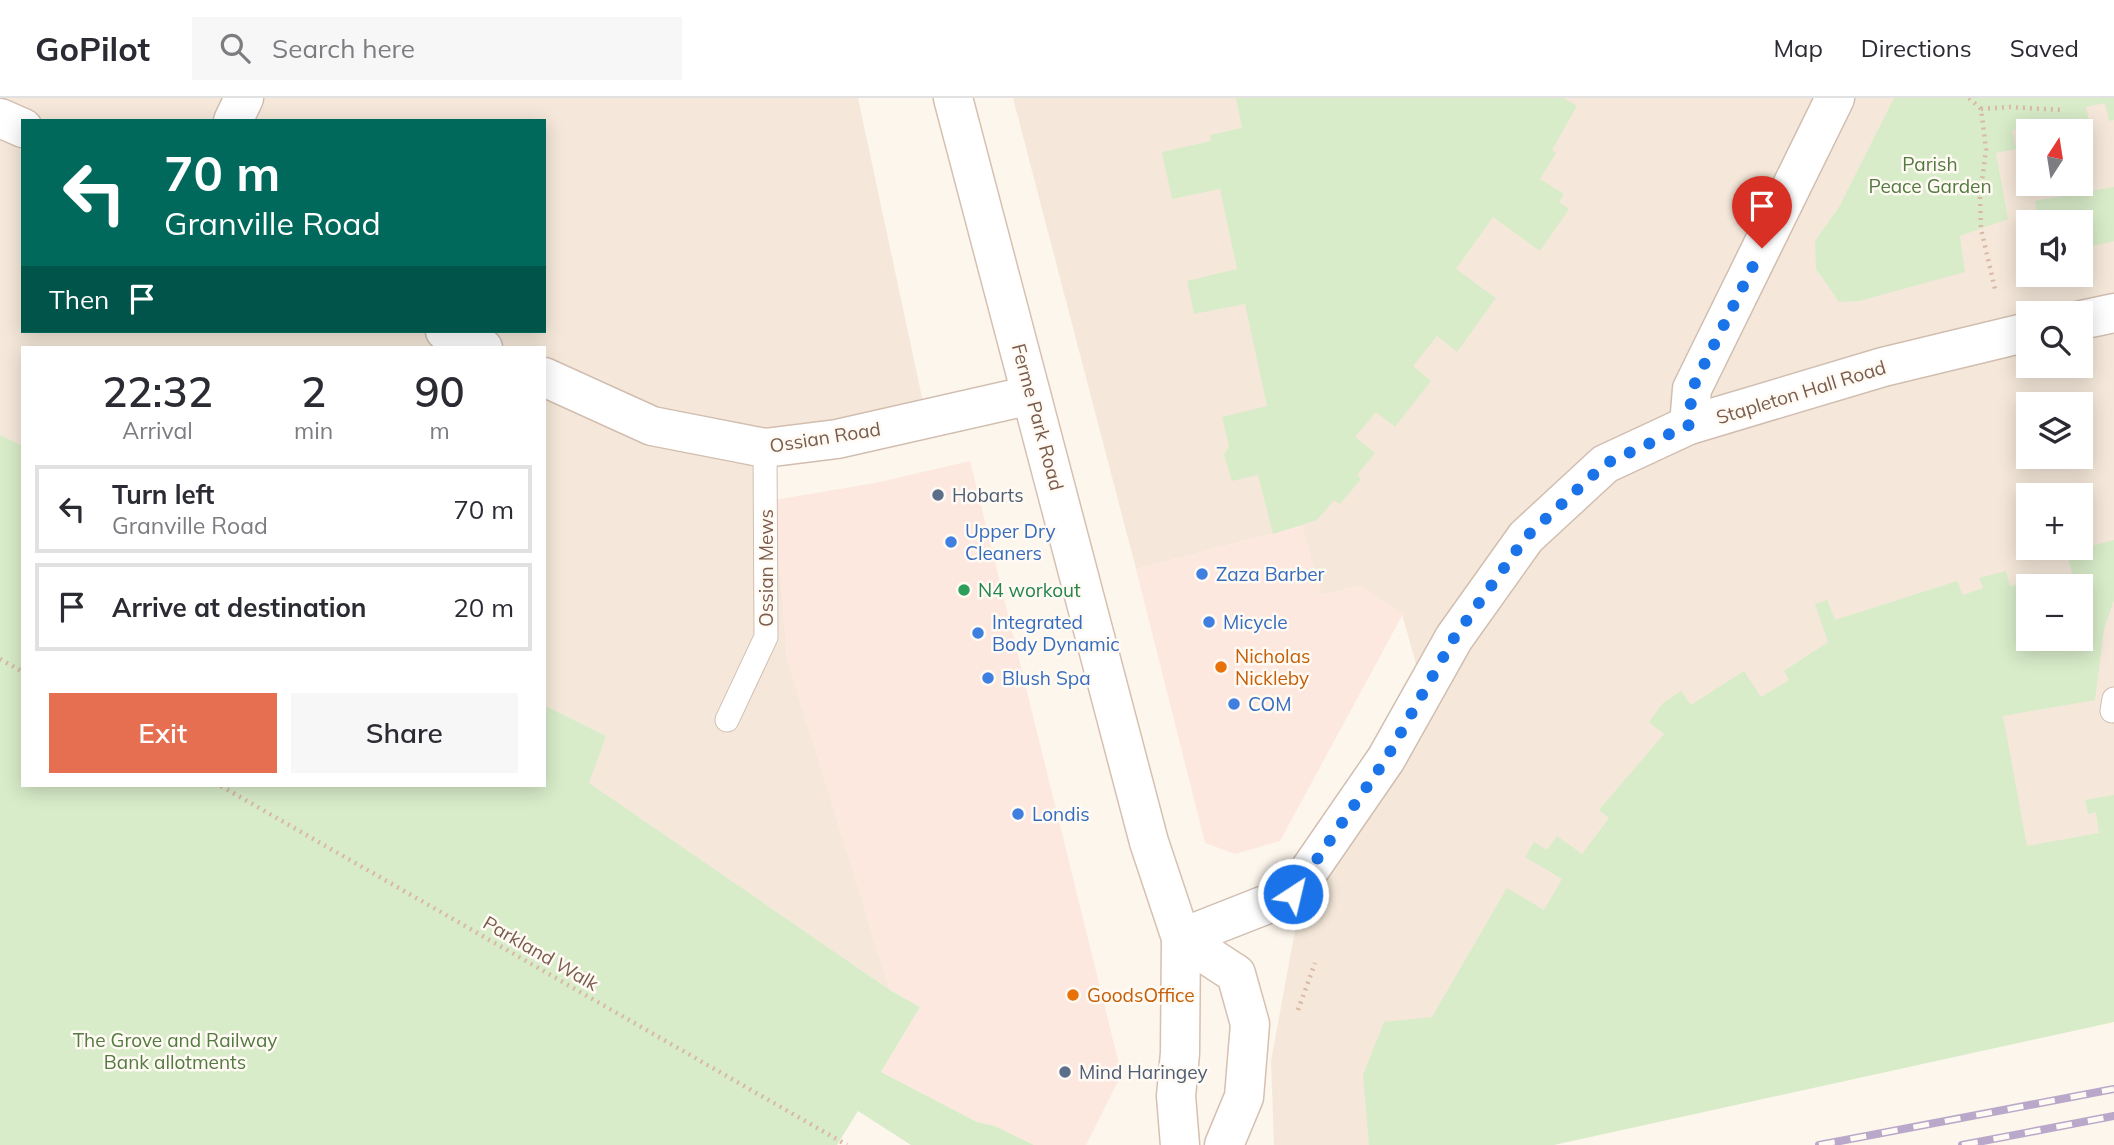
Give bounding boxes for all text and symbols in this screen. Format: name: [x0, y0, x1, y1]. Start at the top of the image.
search box: [192, 17, 682, 80]
text: GoPilot: [35, 28, 150, 69]
icon: search: [216, 29, 254, 67]
text: Search here: [272, 32, 415, 65]
text: Map: [1773, 33, 1823, 63]
text: Directions: [1861, 33, 1972, 63]
text: Saved: [2010, 33, 2079, 63]
north arrow: [2016, 119, 2093, 196]
map controls: [2016, 119, 2093, 651]
text: 70 m: [164, 142, 280, 203]
icon: left: [49, 147, 140, 238]
park label: Parish Peace Garden: [1868, 152, 1992, 198]
pin: [1732, 176, 1792, 248]
icon: arrive: [1743, 187, 1781, 225]
text: Granville Road: [164, 203, 381, 243]
button: sound: [2016, 210, 2093, 287]
icon: arrive: [123, 280, 161, 318]
text: Then: [49, 283, 109, 316]
button: search: [2016, 301, 2093, 378]
street label: Ferme Park Road: [1007, 341, 1069, 493]
street label: Stapleton Hall Road: [1713, 355, 1889, 429]
text: 22:32: [102, 365, 213, 418]
text: 2: [301, 365, 326, 418]
text: 90: [414, 365, 465, 418]
button: layers: [2016, 392, 2093, 469]
text: Arrival: [122, 416, 193, 445]
text: min: [294, 416, 333, 445]
text: m: [429, 416, 450, 445]
street label: Ossian Road: [768, 416, 882, 458]
text: Turn left: [112, 478, 214, 511]
place label: Hobarts: [952, 483, 1024, 507]
button: +: [2016, 483, 2093, 560]
marker: Hobarts: [930, 487, 946, 503]
icon: left: [53, 490, 91, 528]
text: 70 m: [453, 493, 514, 526]
street label: Ossian Mews: [754, 509, 778, 627]
text: Granville Road: [112, 511, 268, 540]
place label: Upper Dry Cleaners: [965, 519, 1056, 565]
marker: Upper Dry Cleaners: [943, 534, 959, 550]
place label: Zaza Barber: [1216, 562, 1325, 586]
marker: Zaza Barber: [1194, 566, 1210, 582]
button: −: [2016, 574, 2093, 651]
place label: N4 workout: [978, 578, 1081, 602]
marker: N4 workout: [956, 582, 972, 598]
icon: arrive: [53, 588, 91, 626]
text: Arrive at destination: [112, 591, 367, 624]
text: 20 m: [453, 591, 514, 624]
place label: Integrated Body Dynamic: [992, 610, 1120, 656]
place label: Micycle: [1223, 610, 1288, 634]
marker: Micycle: [1201, 614, 1217, 630]
marker: Integrated Body Dynamic: [970, 625, 986, 641]
place label: Nicholas Nickleby: [1235, 644, 1310, 690]
marker: Nicholas Nickleby: [1213, 659, 1229, 675]
place label: Blush Spa: [1002, 666, 1091, 690]
marker: Blush Spa: [980, 670, 996, 686]
place label: COM: [1248, 692, 1292, 716]
button: Exit: [49, 693, 277, 773]
button: Share: [291, 693, 518, 773]
marker: COM: [1226, 696, 1242, 712]
place label: Londis: [1032, 802, 1090, 826]
marker: Londis: [1010, 806, 1026, 822]
position arrow: [1256, 857, 1330, 931]
street label: Parkland Walk: [479, 910, 603, 996]
place label: GoodsOffice: [1087, 983, 1195, 1007]
marker: GoodsOffice: [1065, 987, 1081, 1003]
park label: The Grove and Railway Bank allotments: [73, 1028, 277, 1074]
place label: Mind Haringey: [1079, 1060, 1208, 1084]
marker: Mind Haringey: [1057, 1064, 1073, 1080]

